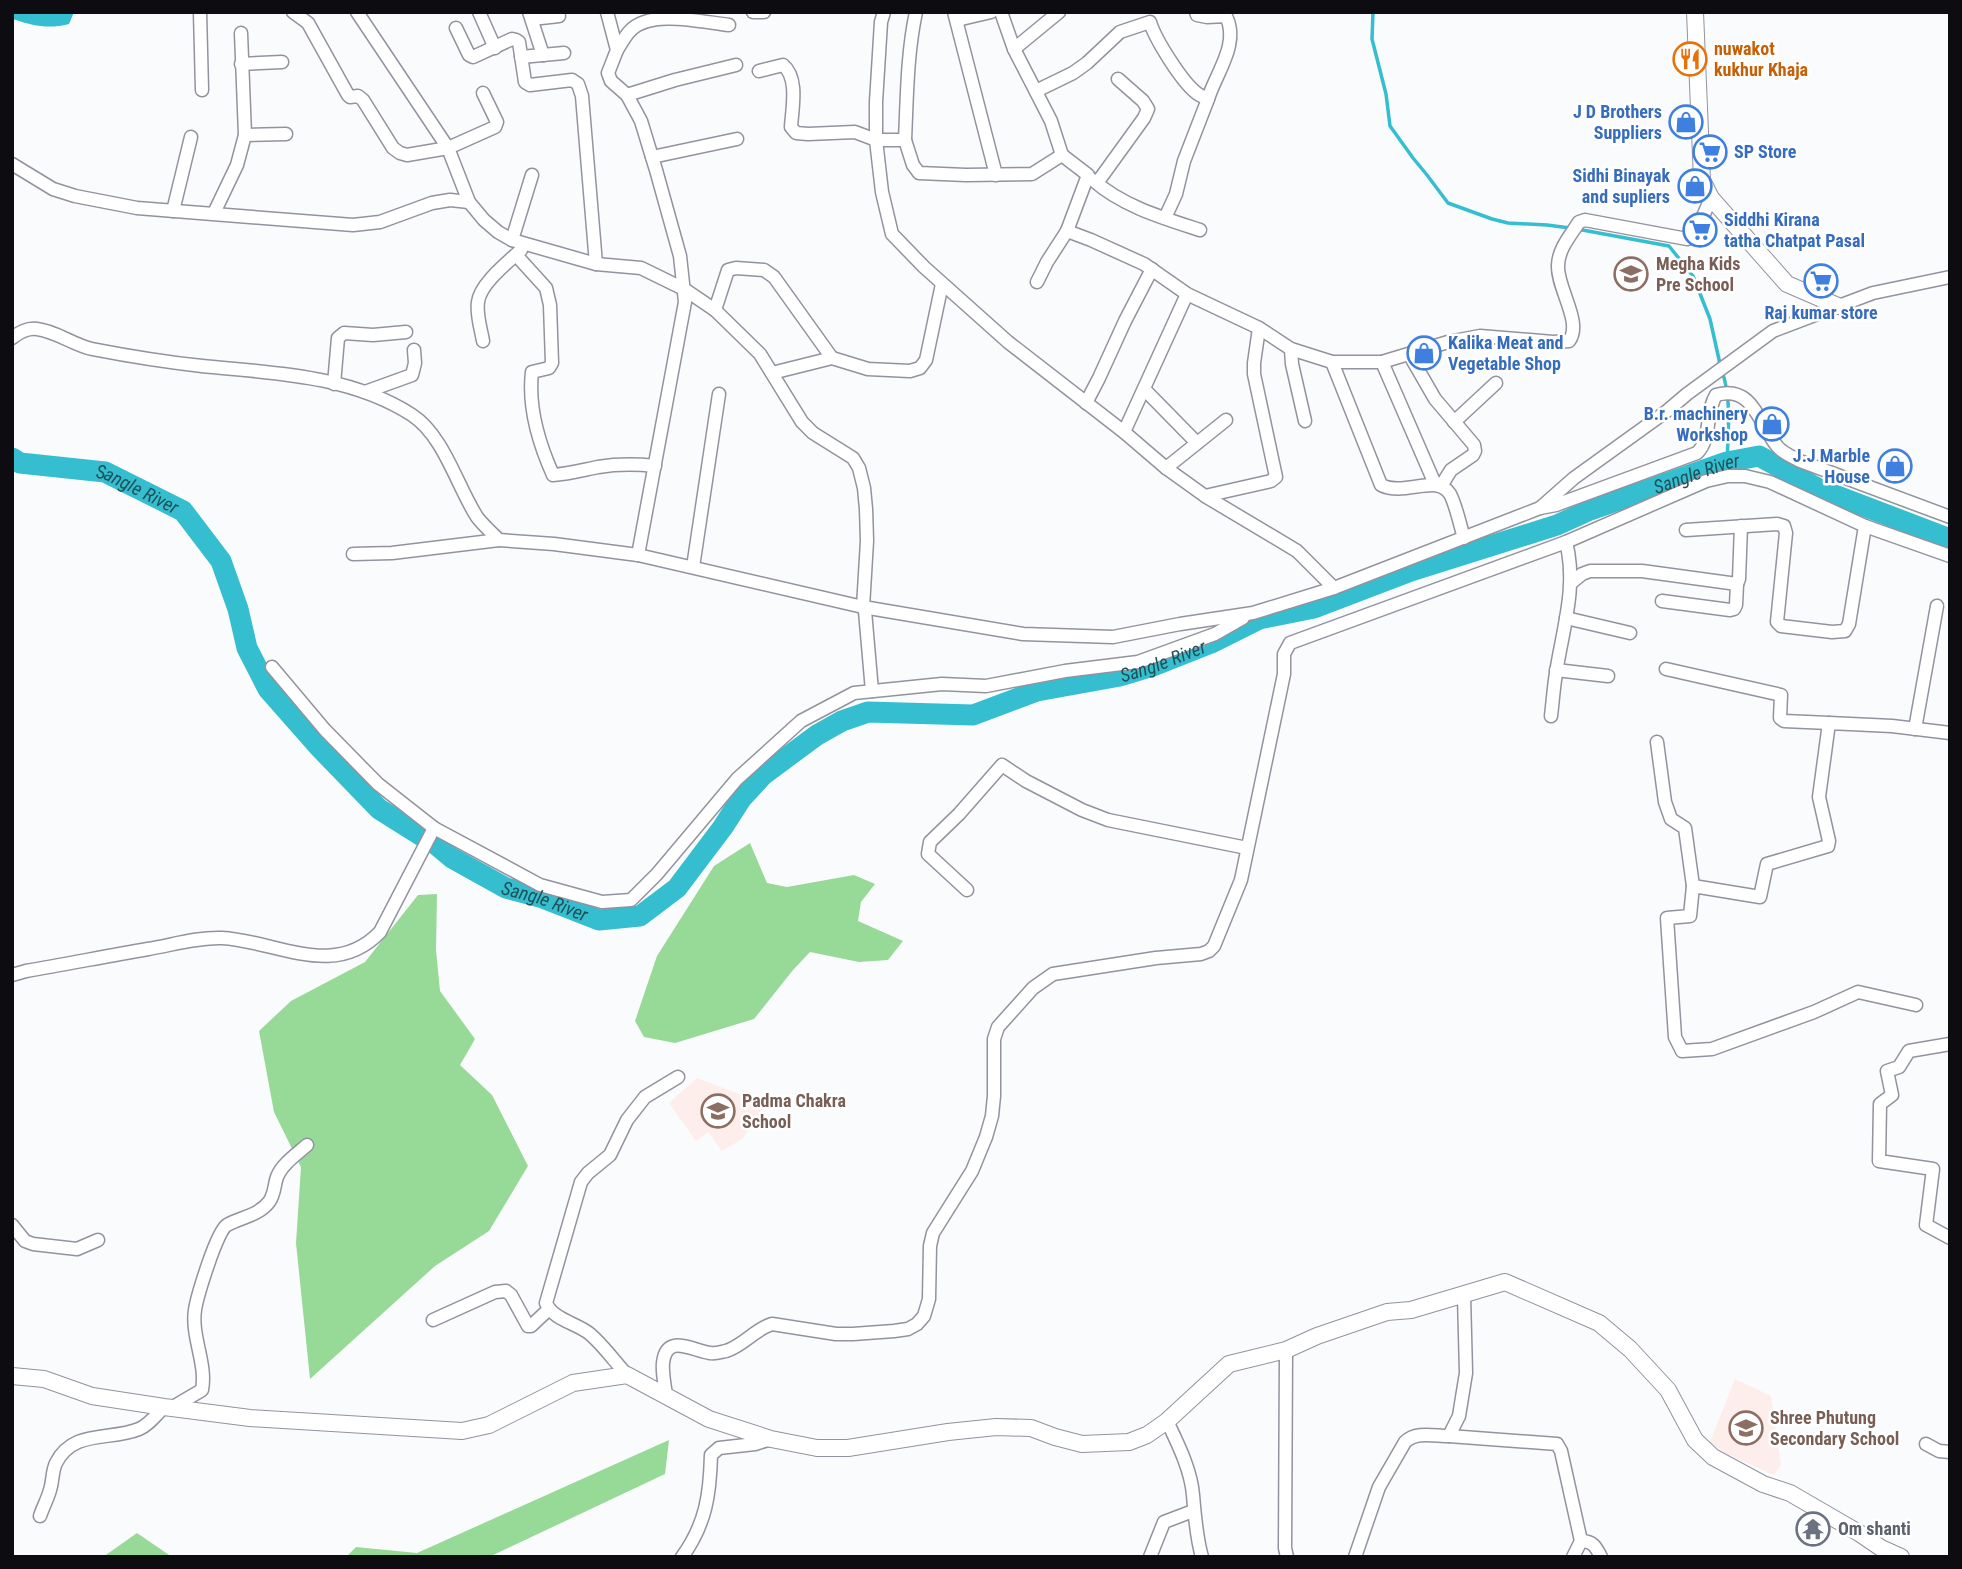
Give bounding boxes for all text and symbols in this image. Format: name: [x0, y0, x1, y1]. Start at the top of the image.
place label: nuwakot kukhur Khaja: [1714, 38, 1808, 80]
restaurant icon: nuwakot kukhur Khaja: [1671, 40, 1709, 78]
place label: J D Brothers Suppliers: [1573, 101, 1662, 143]
shop icon: J D Brothers Suppliers: [1667, 103, 1705, 141]
supermarket icon: SP Store: [1691, 133, 1729, 171]
place label: SP Store: [1734, 141, 1797, 162]
place label: Sidhi Binayak and supliers: [1572, 165, 1670, 207]
shop icon: Sidhi Binayak and supliers: [1676, 167, 1714, 205]
place label: Siddhi Kirana tatha Chatpat Pasal: [1724, 209, 1865, 251]
supermarket icon: Siddhi Kirana tatha Chatpat Pasal: [1681, 211, 1719, 249]
place label: Megha Kids Pre School: [1656, 253, 1740, 295]
school or university icon: Megha Kids Pre School: [1612, 255, 1650, 293]
supermarket icon: Raj kumar store: [1802, 262, 1840, 300]
place label: Raj kumar store: [1764, 302, 1878, 323]
place label: Kalika Meat and Vegetable Shop: [1448, 332, 1563, 374]
shop icon: Kalika Meat and Vegetable Shop: [1405, 334, 1443, 372]
place label: B.r. machinery Workshop: [1644, 403, 1748, 445]
shop icon: B.r. machinery Workshop: [1753, 405, 1791, 443]
place label: J.J Marble House: [1793, 445, 1870, 487]
shop icon: J.J Marble House: [1876, 447, 1914, 485]
water label: Sangle River: [1650, 449, 1742, 499]
water label: Sangle River: [95, 460, 183, 519]
water label: Sangle River: [1117, 635, 1210, 687]
water label: Sangle River: [499, 876, 591, 927]
place label: Padma Chakra School: [742, 1090, 846, 1132]
school or university icon: Padma Chakra School: [699, 1092, 737, 1130]
place label: Shree Phutung Secondary School: [1770, 1407, 1899, 1449]
school or university icon: Shree Phutung Secondary School: [1727, 1409, 1765, 1447]
temple icon: Om shanti: [1794, 1510, 1832, 1548]
place label: Om shanti: [1838, 1518, 1911, 1539]

